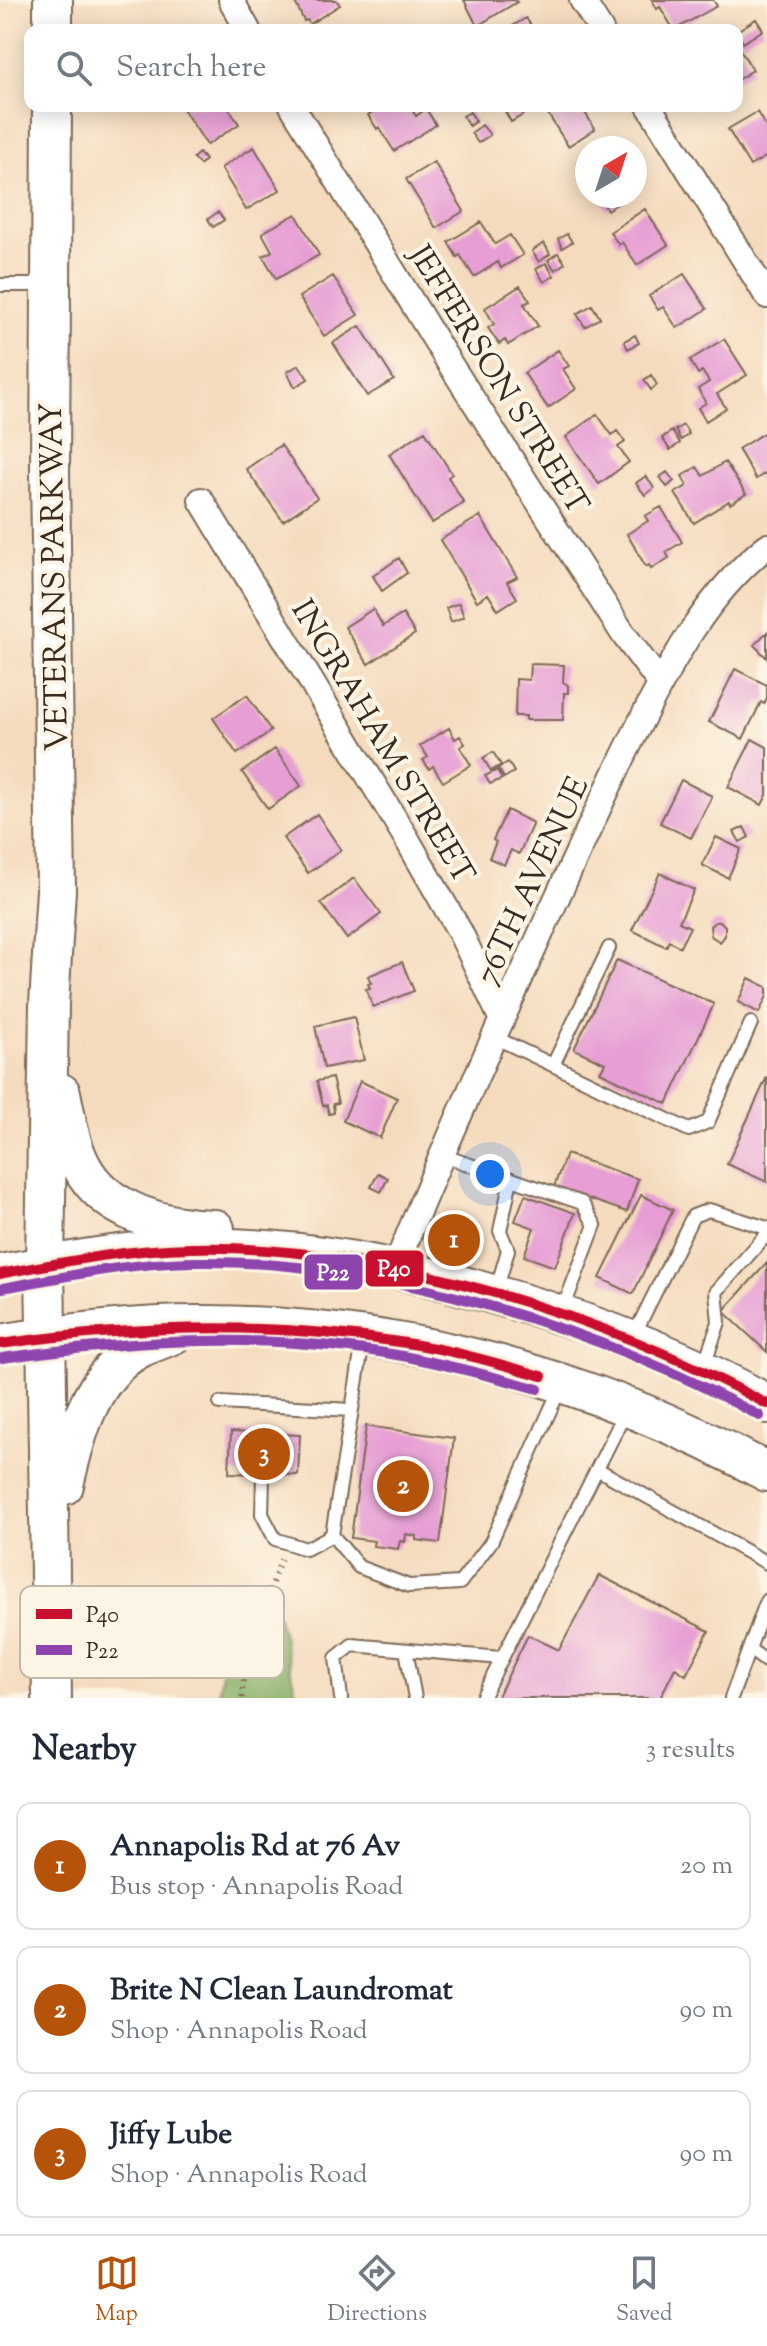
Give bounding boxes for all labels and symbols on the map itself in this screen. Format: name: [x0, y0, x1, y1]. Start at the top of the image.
north arrow: [575, 136, 647, 208]
street label: JEFFERSON STREET: [395, 235, 599, 524]
street label: VETERANS PARKWAY: [30, 402, 82, 752]
street label: INGRAHAM STREET: [278, 592, 485, 893]
street label: 76TH AVENUE: [466, 770, 602, 993]
your location: [470, 1154, 510, 1194]
pin: 1: [428, 1210, 480, 1270]
line badge: P40: [364, 1249, 425, 1288]
line badge: P22: [303, 1253, 364, 1291]
text: P40: [378, 1255, 411, 1287]
text: P22: [317, 1259, 350, 1291]
pin: 3: [238, 1424, 290, 1484]
pin: 2: [377, 1456, 429, 1516]
legend: [20, 1586, 284, 1678]
text: P40: [86, 1601, 119, 1633]
text: P22: [86, 1637, 118, 1669]

